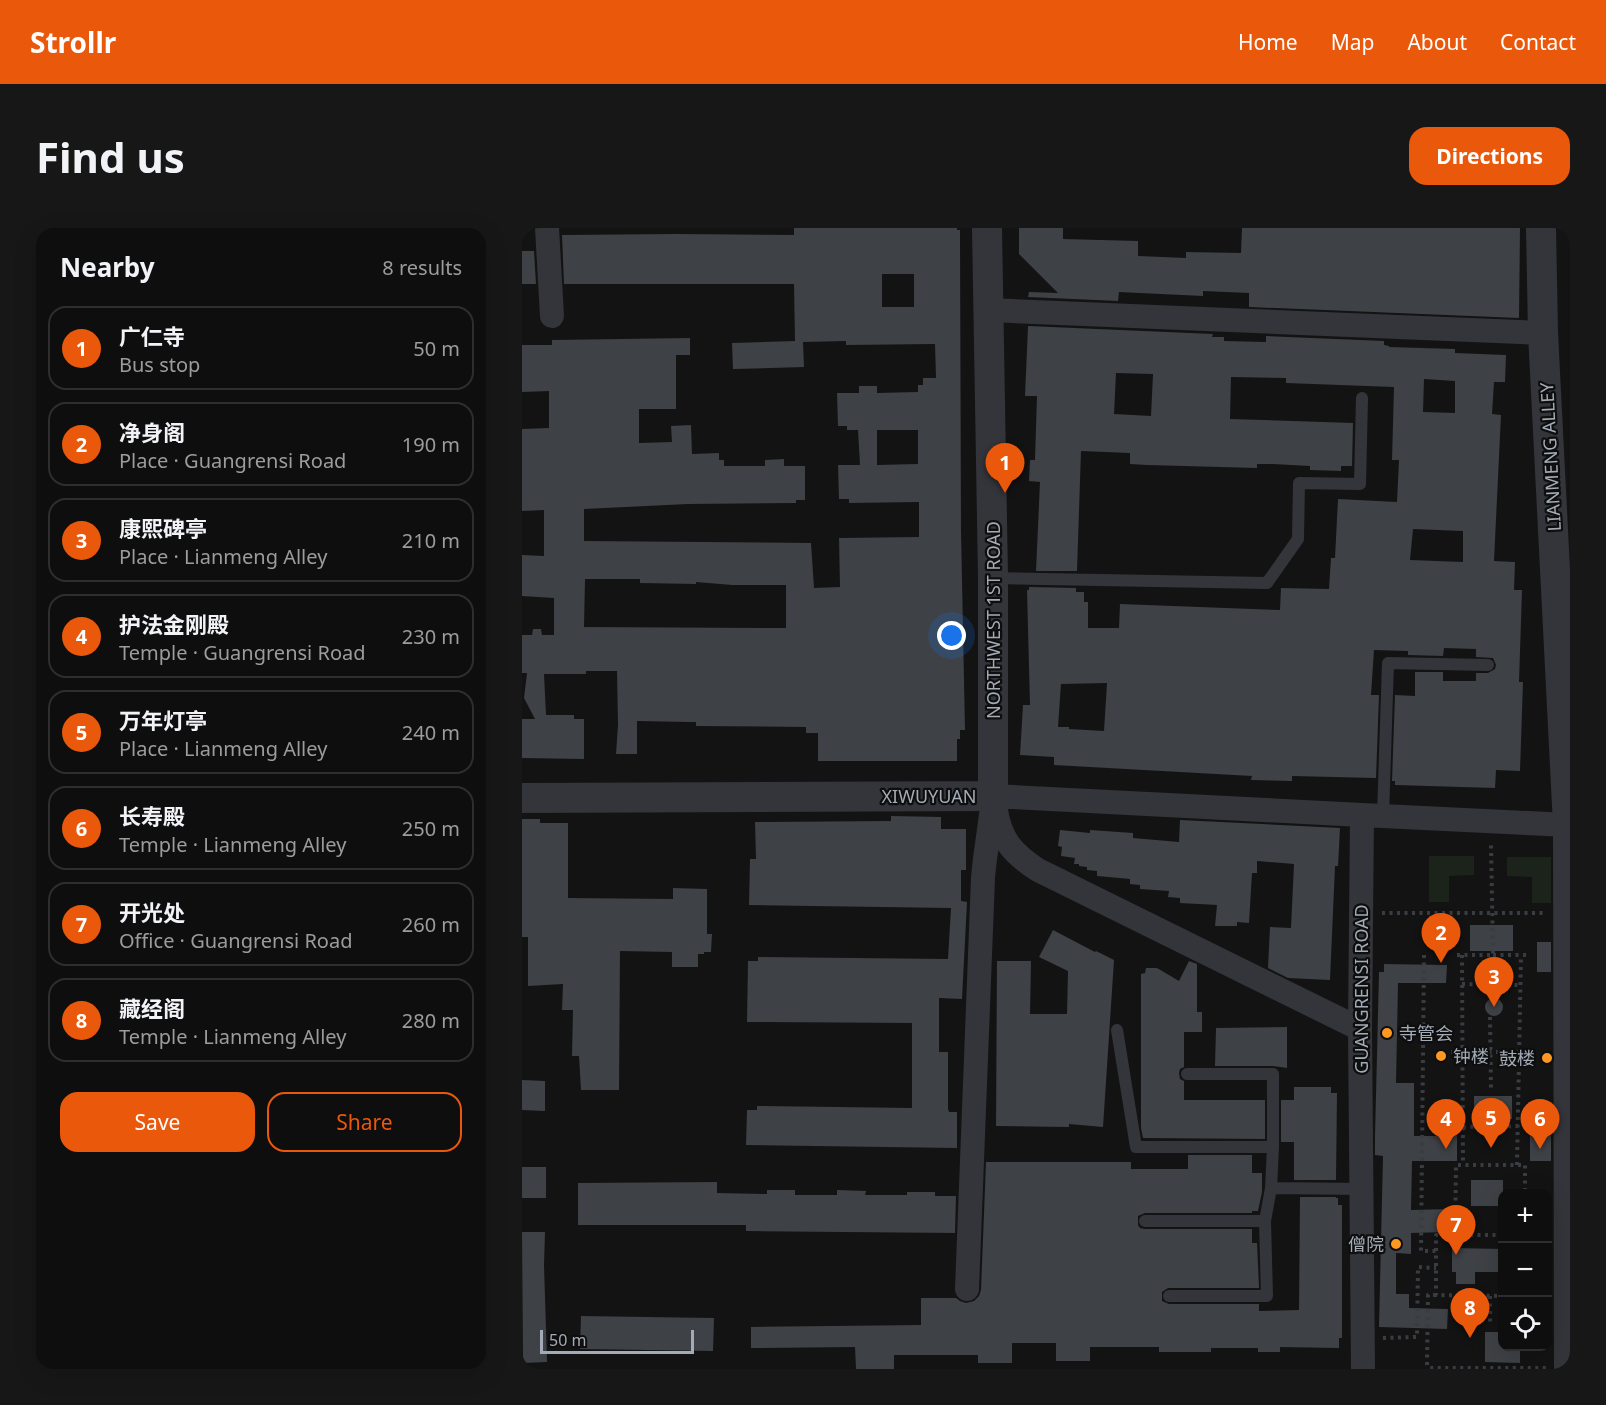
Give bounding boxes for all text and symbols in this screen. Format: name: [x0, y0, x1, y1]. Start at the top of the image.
text: Strollr: [30, 23, 116, 61]
text: Home: [1238, 28, 1298, 56]
text: Map: [1331, 28, 1374, 56]
text: About: [1407, 28, 1467, 56]
text: Contact: [1500, 28, 1576, 56]
button: Directions: [1409, 127, 1570, 185]
text: Find us: [36, 128, 185, 185]
text: Nearby: [60, 249, 155, 285]
text: 8 results: [382, 254, 462, 281]
text: 广仁寺: [119, 321, 185, 351]
text: 1: [76, 335, 87, 362]
text: 50 m: [413, 335, 460, 362]
text: Bus stop: [119, 351, 200, 378]
street label: LIANMENG ALLEY: [1534, 381, 1566, 532]
text: 净身阁: [119, 417, 185, 447]
text: 2: [76, 431, 87, 458]
text: 190 m: [402, 431, 460, 458]
pin: 1: [986, 444, 1024, 493]
text: Place · Guangrensi Road: [119, 447, 346, 474]
text: 康熙碑亭: [119, 513, 207, 543]
street label: NORTHWEST 1ST ROAD: [981, 521, 1005, 719]
text: 3: [76, 527, 87, 554]
text: 210 m: [402, 527, 460, 554]
text: Place · Lianmeng Alley: [119, 543, 327, 570]
text: 护法金刚殿: [119, 609, 229, 639]
your location: [937, 621, 966, 650]
text: 4: [76, 623, 87, 650]
text: 230 m: [402, 623, 460, 650]
text: Temple · Guangrensi Road: [119, 639, 366, 666]
text: 万年灯亭: [119, 705, 207, 735]
text: 5: [76, 719, 87, 746]
text: 240 m: [402, 719, 460, 746]
text: Place · Lianmeng Alley: [119, 735, 327, 762]
street label: XIWUYUAN: [882, 784, 976, 808]
text: 长寿殿: [119, 801, 185, 831]
text: 6: [76, 815, 87, 842]
text: 250 m: [402, 815, 460, 842]
text: Temple · Lianmeng Alley: [119, 831, 346, 858]
text: 开光处: [119, 897, 185, 927]
street label: GUANGRENSI ROAD: [1349, 904, 1373, 1074]
text: 7: [76, 911, 87, 938]
text: 260 m: [402, 911, 460, 938]
pin: 2: [1422, 914, 1460, 963]
text: Office · Guangrensi Road: [119, 927, 352, 954]
pin: 3: [1474, 958, 1514, 1007]
text: 藏经阁: [119, 993, 185, 1023]
text: 8: [76, 1007, 87, 1034]
text: 280 m: [402, 1007, 460, 1034]
place label: 寺管会: [1399, 1021, 1453, 1045]
text: Temple · Lianmeng Alley: [119, 1023, 346, 1050]
marker: 寺管会: [1380, 1026, 1394, 1040]
place label: 钟楼: [1453, 1044, 1489, 1068]
place label: 鼓楼: [1499, 1046, 1535, 1070]
marker: 钟楼: [1434, 1049, 1448, 1063]
marker: 鼓楼: [1540, 1051, 1554, 1065]
button: Save: [60, 1092, 255, 1152]
button: Share: [267, 1092, 462, 1152]
pin: 5: [1472, 1098, 1510, 1148]
pin: 4: [1426, 1100, 1466, 1149]
pin: 6: [1520, 1100, 1560, 1149]
map controls: [1498, 1189, 1552, 1351]
button: +: [1498, 1189, 1552, 1243]
pin: 7: [1436, 1206, 1476, 1255]
place label: 僧院: [1348, 1232, 1384, 1256]
marker: 僧院: [1389, 1237, 1403, 1251]
button: −: [1498, 1243, 1552, 1297]
pin: 8: [1450, 1288, 1490, 1338]
button: locate: [1498, 1297, 1552, 1351]
scale bar: [540, 1327, 694, 1354]
text: 50 m: [549, 1329, 586, 1351]

